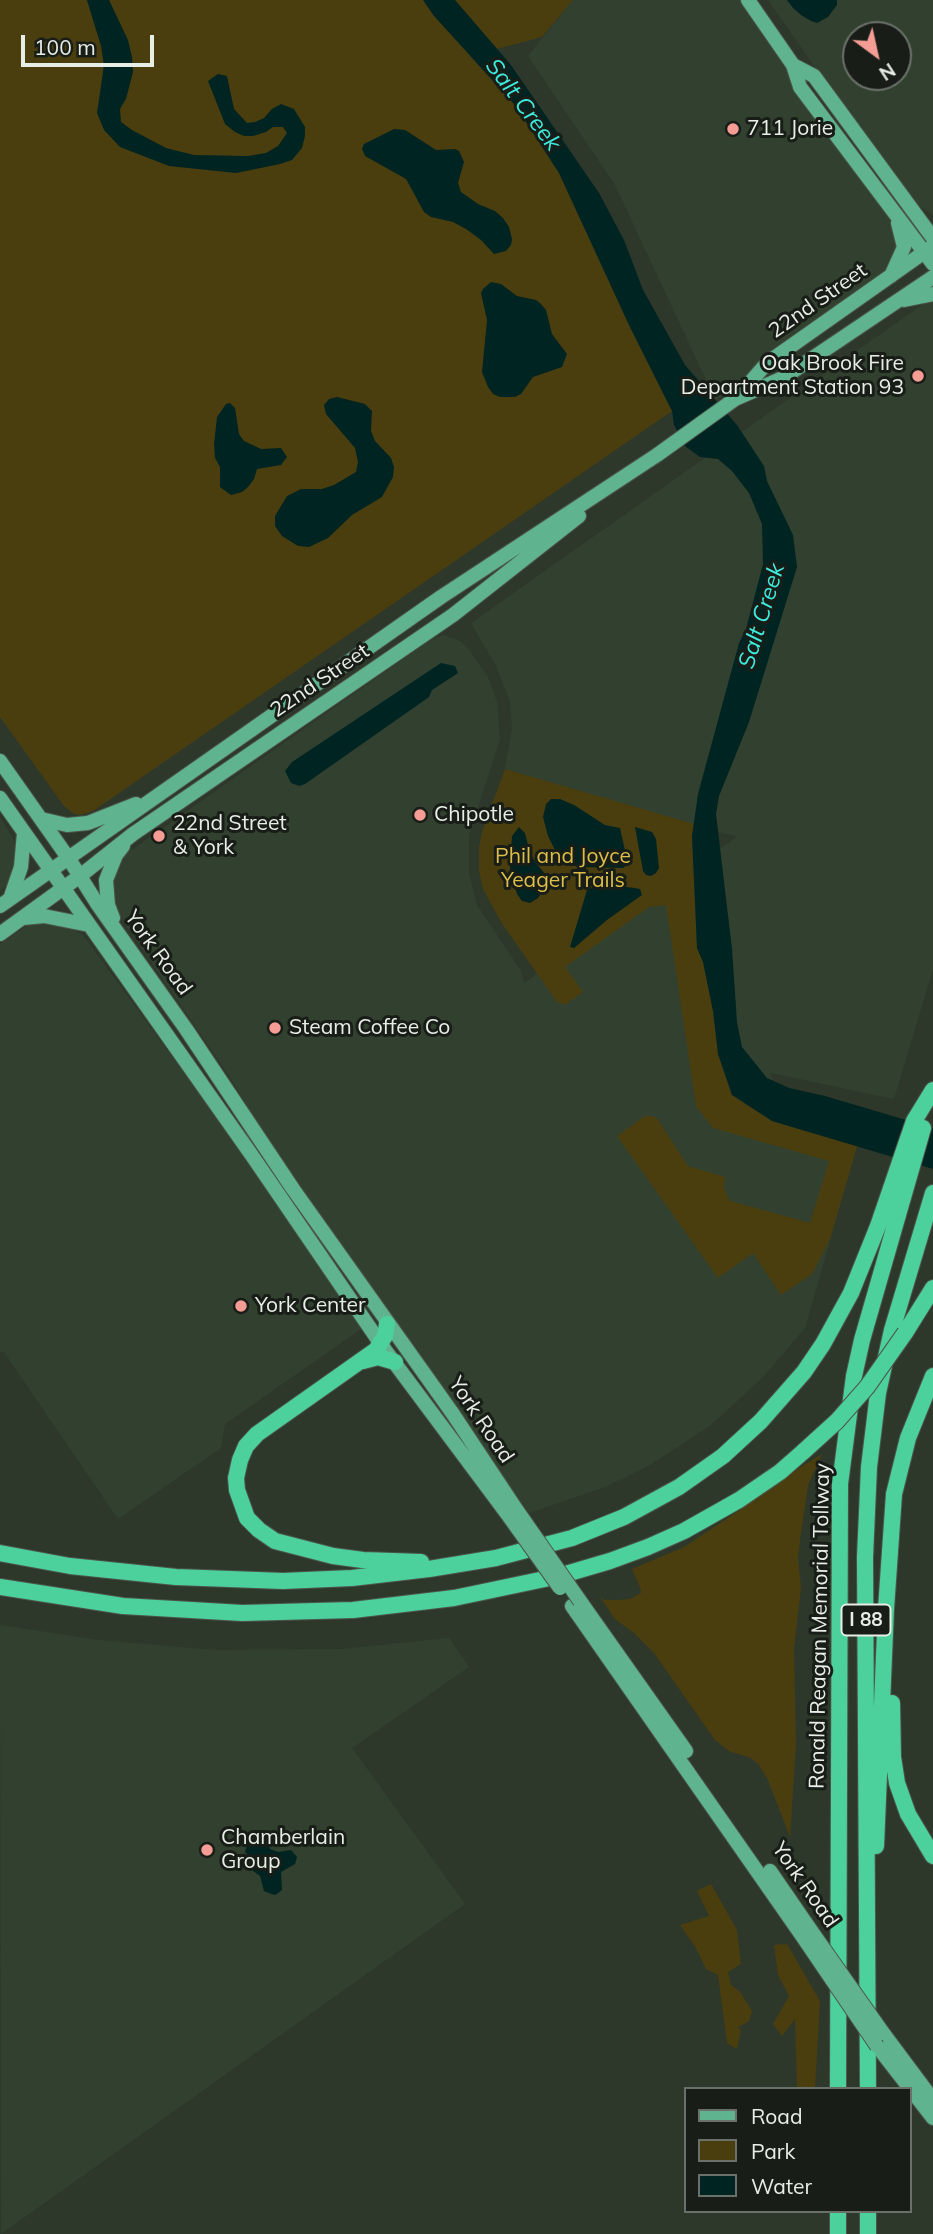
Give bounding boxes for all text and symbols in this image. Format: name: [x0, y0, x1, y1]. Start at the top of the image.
scale bar: [24, 21, 158, 65]
north arrow: [842, 21, 912, 91]
text: 100 m: [34, 34, 96, 60]
water label: Salt Creek: [479, 53, 567, 157]
text: N: [875, 58, 900, 86]
place label: 711 Jorie: [747, 116, 833, 142]
marker: 711 Jorie: [725, 121, 741, 137]
street label: 22nd Street: [764, 258, 872, 344]
place label: Oak Brook Fire Department Station 93: [681, 351, 904, 401]
marker: Oak Brook Fire Department Station 93: [910, 368, 926, 384]
water label: Salt Creek: [733, 560, 791, 672]
street label: 22nd Street: [266, 639, 374, 723]
place label: Chipotle: [434, 802, 514, 828]
marker: Chipotle: [412, 807, 428, 823]
place label: 22nd Street & York: [173, 811, 287, 861]
marker: 22nd Street & York: [151, 828, 167, 844]
park label: Phil and Joyce Yeager Trails: [495, 844, 631, 894]
street label: York Road: [119, 906, 197, 1000]
place label: Steam Coffee Co: [289, 1015, 450, 1041]
marker: Steam Coffee Co: [267, 1020, 283, 1036]
place label: York Center: [255, 1293, 366, 1319]
marker: York Center: [233, 1298, 249, 1314]
street label: York Road: [443, 1372, 519, 1468]
street label: Ronald Reagan Memorial Tollway: [805, 1463, 835, 1789]
road number: I 88: [842, 1604, 890, 1636]
place label: Chamberlain Group: [221, 1825, 345, 1875]
street label: York Road: [766, 1837, 844, 1933]
marker: Chamberlain Group: [199, 1842, 215, 1858]
legend: [684, 2087, 912, 2213]
text: Road: [751, 2103, 802, 2129]
text: Park: [751, 2138, 795, 2164]
text: Water: [751, 2173, 812, 2199]

